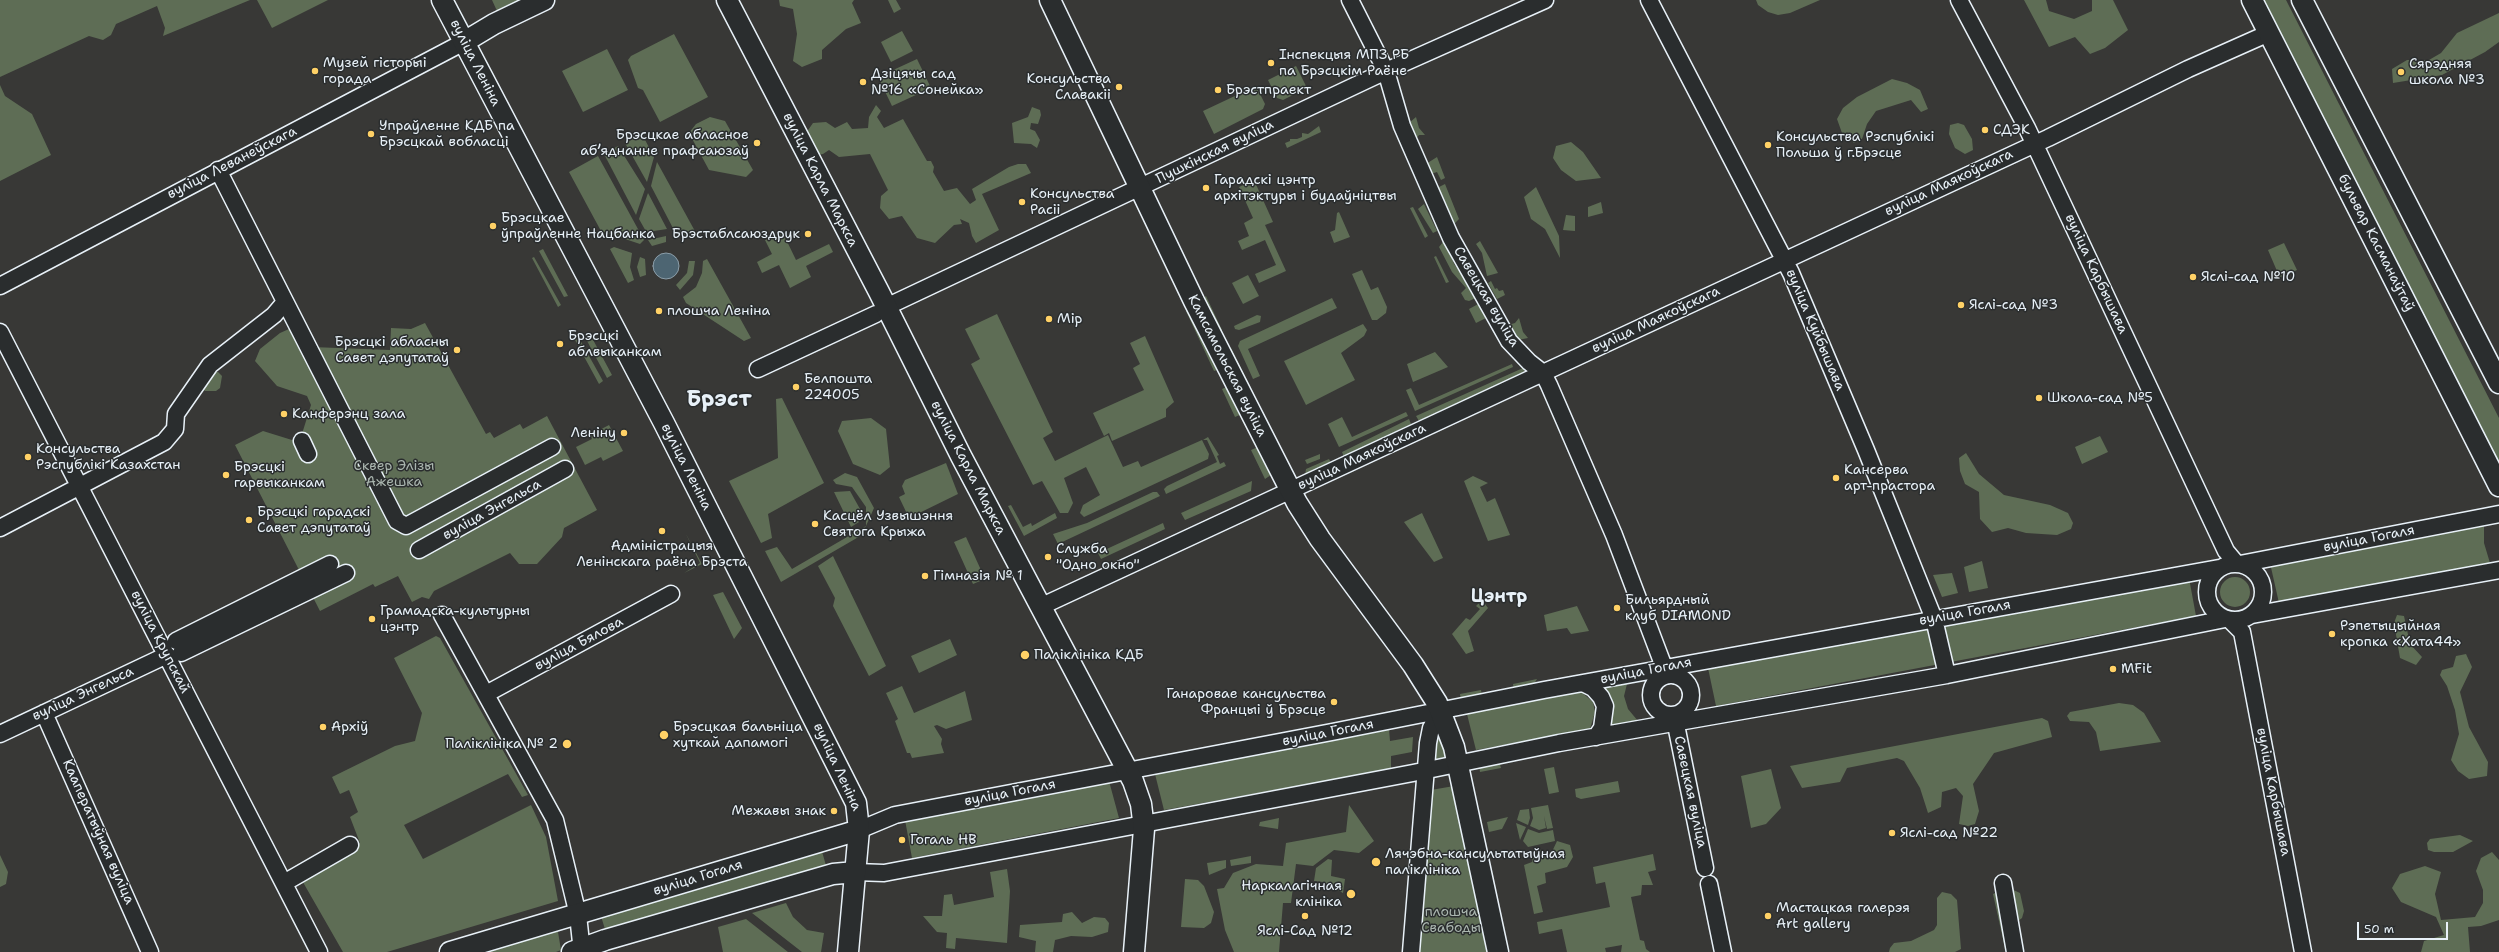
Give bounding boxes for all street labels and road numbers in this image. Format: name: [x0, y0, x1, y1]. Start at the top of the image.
street label: вуліца Леніна: [446, 17, 504, 109]
street label: вуліца Карла Маркса: [779, 110, 861, 250]
street label: Пушкінская вуліца: [1154, 116, 1276, 188]
street label: вуліца Леванеўскага: [164, 123, 300, 203]
street label: вуліца Маякоўскага: [1882, 146, 2016, 220]
street label: бульвар Касманаўтаў: [2334, 172, 2418, 314]
street label: вуліца Карбышава: [2061, 211, 2131, 337]
street label: Савецкая вуліца: [1450, 244, 1522, 350]
street label: вуліца Куйбышава: [1782, 267, 1848, 393]
street label: вуліца Маякоўскага: [1589, 283, 1723, 357]
street label: Камсамольская вуліца: [1184, 292, 1270, 440]
street label: вуліца Карла Маркса: [927, 398, 1009, 538]
street label: вуліца Маякоўскага: [1295, 420, 1429, 494]
street label: вуліца Леніна: [657, 421, 715, 513]
street label: вуліца Энгельса: [440, 476, 544, 544]
street label: вуліца Гогаля: [2322, 522, 2416, 556]
street label: вуліца Крупскай: [127, 588, 193, 696]
street label: вуліца Гогаля: [1918, 597, 2012, 629]
street label: вуліца Бялова: [532, 614, 626, 674]
street label: вуліца Гогаля: [1599, 654, 1693, 688]
street label: вуліца Энгельса: [30, 663, 136, 725]
street label: вуліца Гогаля: [1281, 716, 1375, 750]
street label: вуліца Леніна: [809, 720, 865, 814]
street label: вуліца Карбышава: [2252, 726, 2294, 858]
street label: Савецкая вуліца: [1670, 735, 1710, 849]
street label: Кааператыўная вуліца: [58, 757, 138, 907]
street label: вуліца Гогаля: [963, 776, 1057, 810]
street label: вуліца Гогаля: [651, 856, 745, 900]

